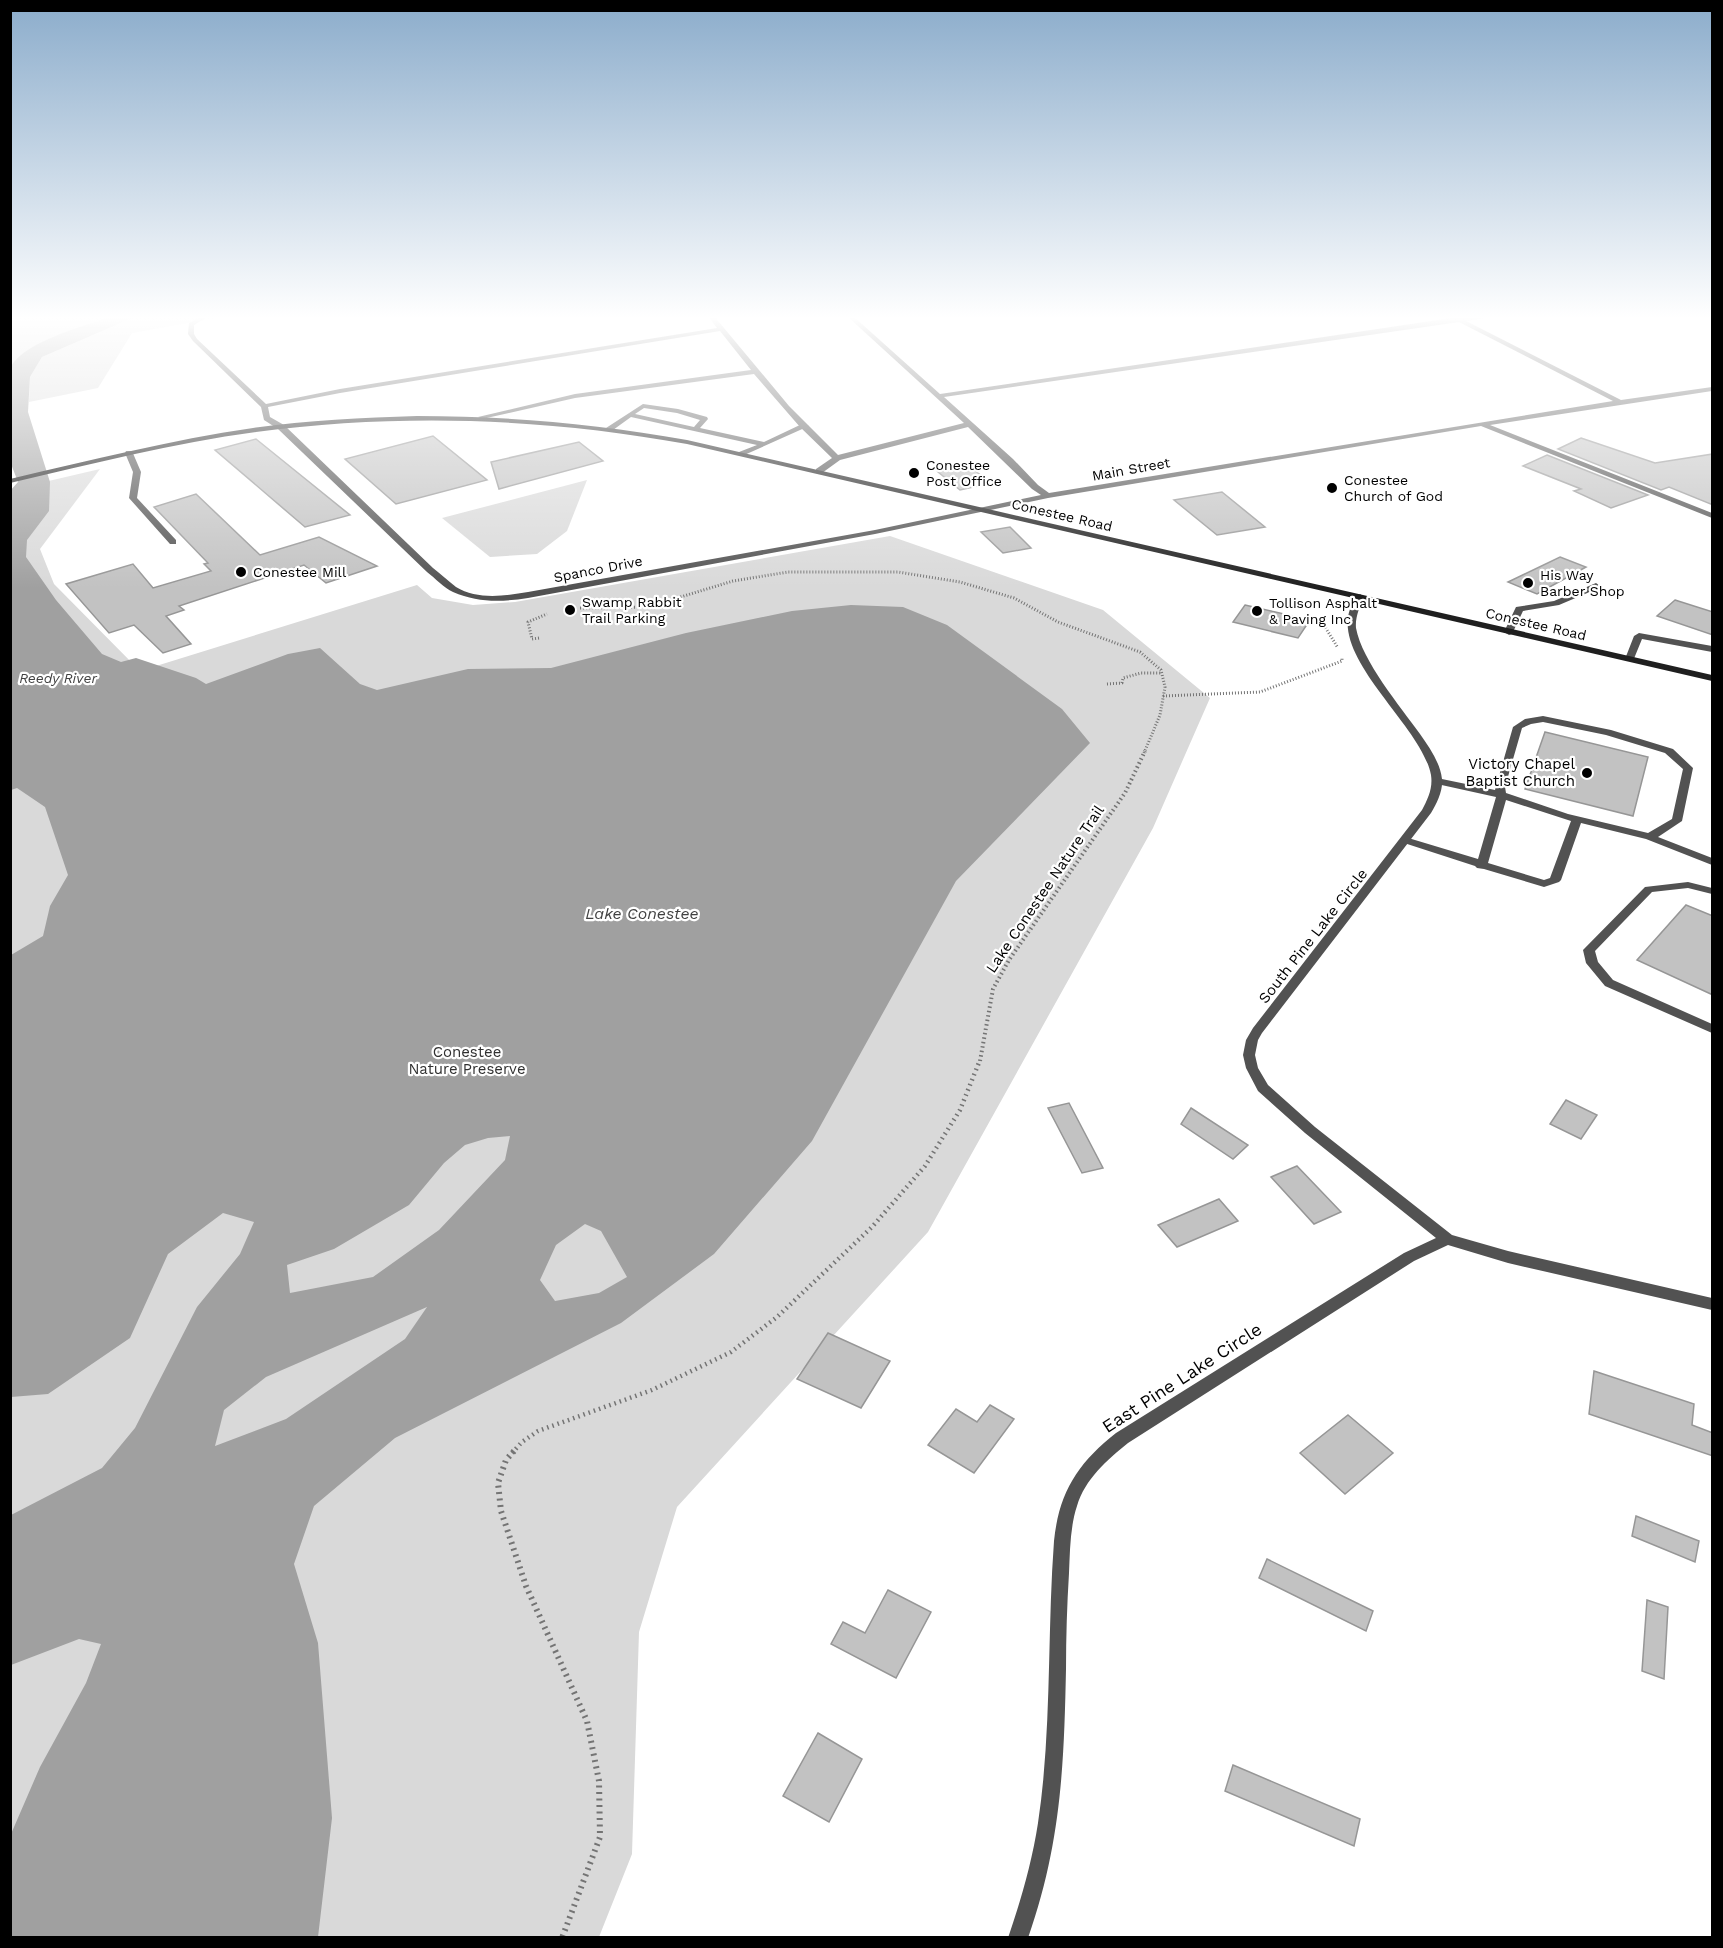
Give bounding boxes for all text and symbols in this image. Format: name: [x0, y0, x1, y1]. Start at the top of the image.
street label: Main Street: [1091, 454, 1171, 484]
place label: Conestee Post Office: [926, 457, 1002, 489]
marker: Conestee Post Office: [907, 466, 921, 480]
place label: Conestee Church of God: [1344, 472, 1443, 504]
marker: Conestee Church of God: [1325, 481, 1339, 495]
street label: Conestee Road: [1010, 496, 1114, 534]
street label: Spanco Drive: [552, 553, 644, 585]
place label: Conestee Mill: [253, 564, 347, 580]
marker: Conestee Mill: [234, 565, 248, 579]
place label: His Way Barber Shop: [1540, 567, 1625, 599]
marker: His Way Barber Shop: [1521, 576, 1535, 590]
place label: Swamp Rabbit Trail Parking: [582, 594, 682, 626]
place label: Tollison Asphalt & Paving Inc: [1269, 595, 1377, 627]
marker: Swamp Rabbit Trail Parking: [563, 603, 577, 617]
marker: Tollison Asphalt & Paving Inc: [1250, 604, 1264, 618]
street label: Conestee Road: [1484, 605, 1588, 643]
water label: Reedy River: [19, 670, 97, 686]
place label: Victory Chapel Baptist Church: [1465, 755, 1575, 790]
marker: Victory Chapel Baptist Church: [1580, 766, 1594, 780]
street label: Lake Conestee Nature Trail: [982, 801, 1108, 976]
street label: South Pine Lake Circle: [1255, 865, 1371, 1007]
water label: Lake Conestee: [585, 904, 699, 923]
park label: Conestee Nature Preserve: [408, 1043, 526, 1078]
street label: East Pine Lake Circle: [1098, 1318, 1265, 1437]

